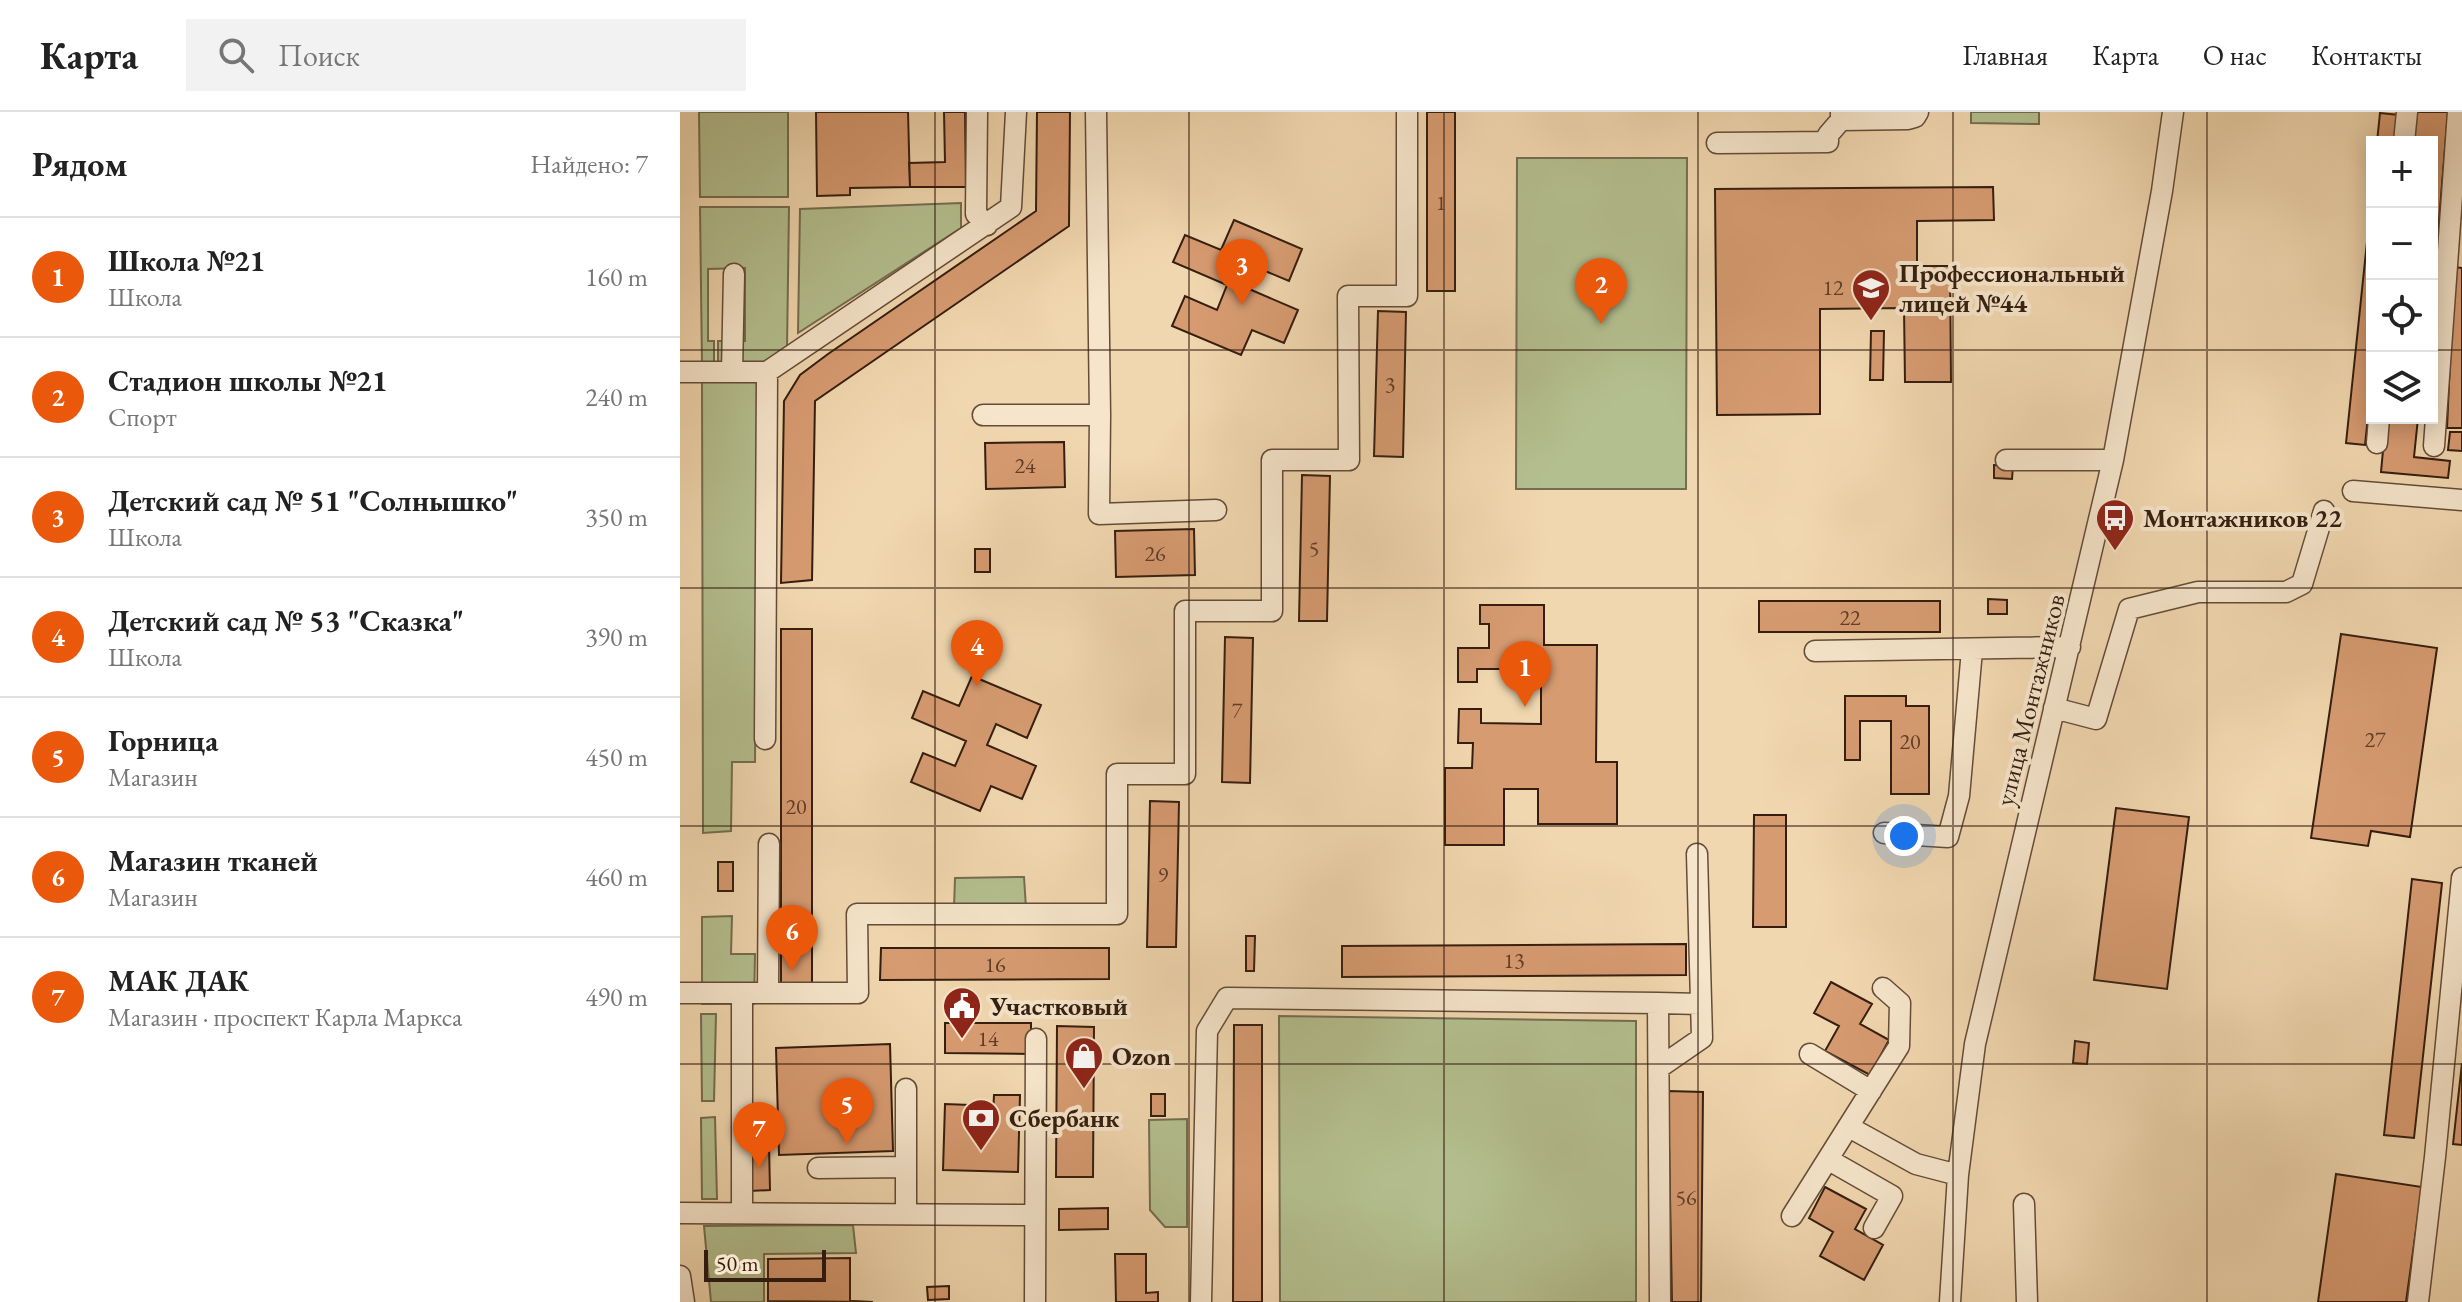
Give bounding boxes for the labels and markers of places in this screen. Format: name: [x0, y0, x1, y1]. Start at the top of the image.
pin: 3: [1216, 239, 1268, 305]
place label: Профессиональный лицей №44: [1899, 256, 2125, 320]
pin: 2: [1575, 258, 1627, 324]
school or university icon: Профессиональный лицей №44: [1850, 267, 1892, 322]
bus stop icon: Монтажников 22: [2094, 497, 2136, 552]
place label: Монтажников 22: [2143, 501, 2342, 535]
pin: 4: [951, 620, 1003, 686]
pin: 1: [1499, 641, 1551, 707]
pin: 6: [766, 905, 818, 971]
public building icon: Участковый: [941, 985, 983, 1040]
place label: Участковый: [989, 989, 1128, 1023]
shop icon: Ozon: [1063, 1035, 1105, 1090]
place label: Ozon: [1112, 1039, 1171, 1073]
pin: 5: [821, 1078, 873, 1144]
bank icon: Сбербанк: [960, 1097, 1002, 1152]
place label: Сбербанк: [1009, 1101, 1120, 1135]
pin: 7: [733, 1102, 785, 1168]

